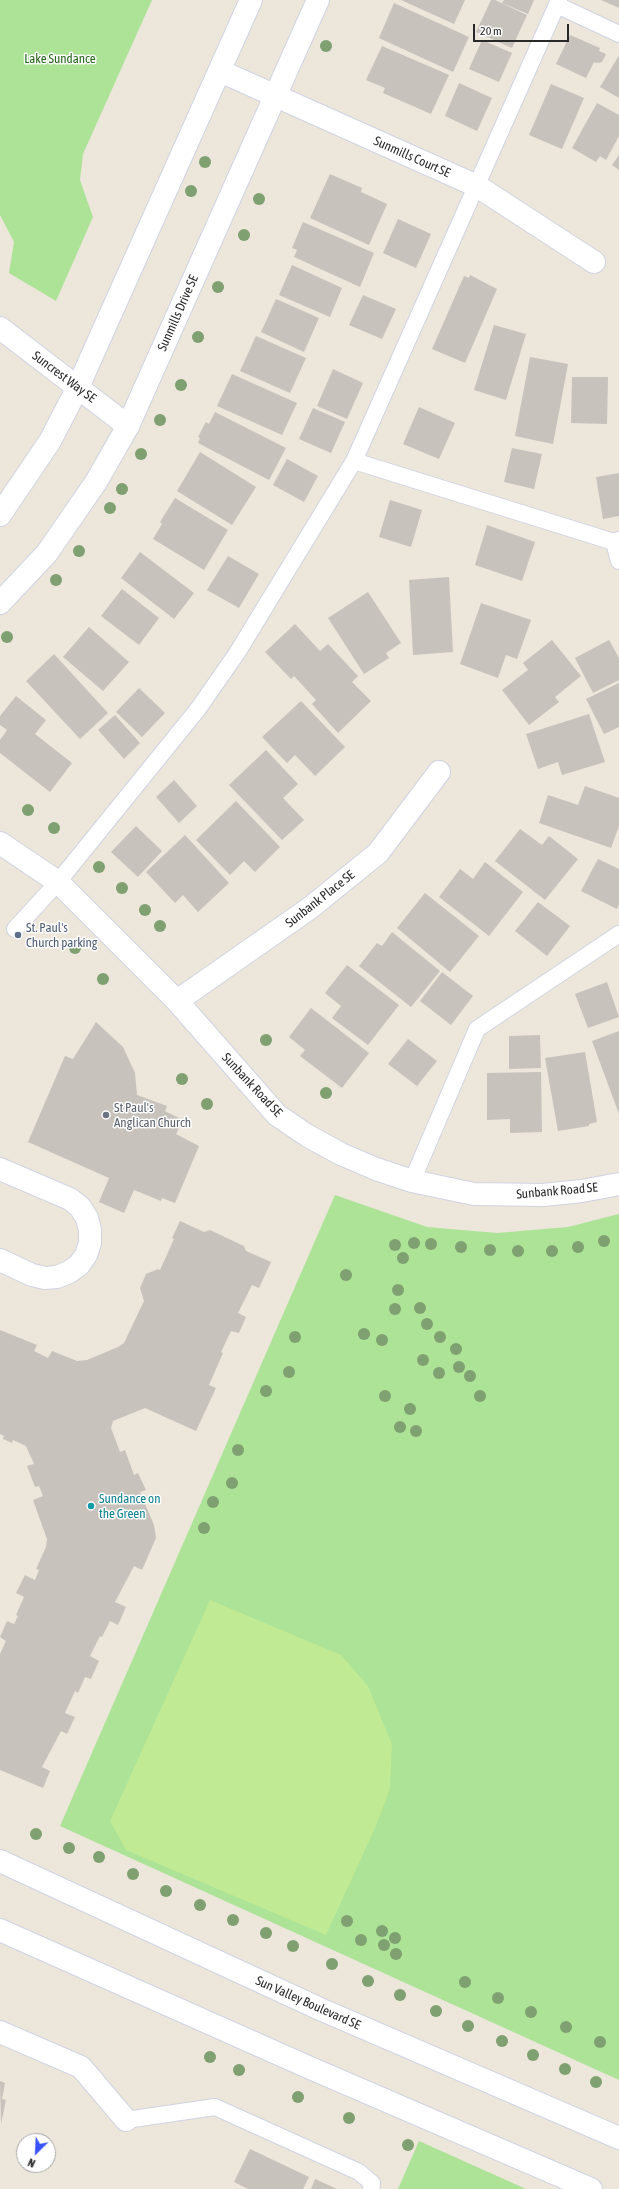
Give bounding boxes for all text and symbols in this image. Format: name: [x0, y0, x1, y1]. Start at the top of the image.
scale bar: [475, 16, 571, 42]
text: 20 m: [480, 24, 502, 38]
park label: Lake Sundance: [24, 51, 96, 67]
street label: Sunmills Court SE: [371, 133, 453, 181]
street label: Sunmills Drive SE: [154, 273, 202, 353]
street label: Suncrest Way SE: [29, 348, 99, 406]
street label: Sunbank Place SE: [282, 867, 358, 931]
place label: St. Paul's Church parking: [26, 920, 97, 951]
marker: St. Paul's Church parking: [13, 930, 23, 940]
street label: Sunbank Road SE: [218, 1050, 286, 1120]
place label: St Paul's Anglican Church: [114, 1100, 191, 1131]
marker: St Paul's Anglican Church: [101, 1110, 111, 1120]
street label: Sunbank Road SE: [516, 1180, 598, 1202]
place label: Sundance on the Green: [99, 1491, 160, 1522]
marker: Sundance on the Green: [86, 1501, 96, 1511]
street label: Sun Valley Boulevard SE: [253, 1973, 363, 2033]
north arrow: [16, 2133, 56, 2173]
text: N: [26, 2156, 37, 2170]

